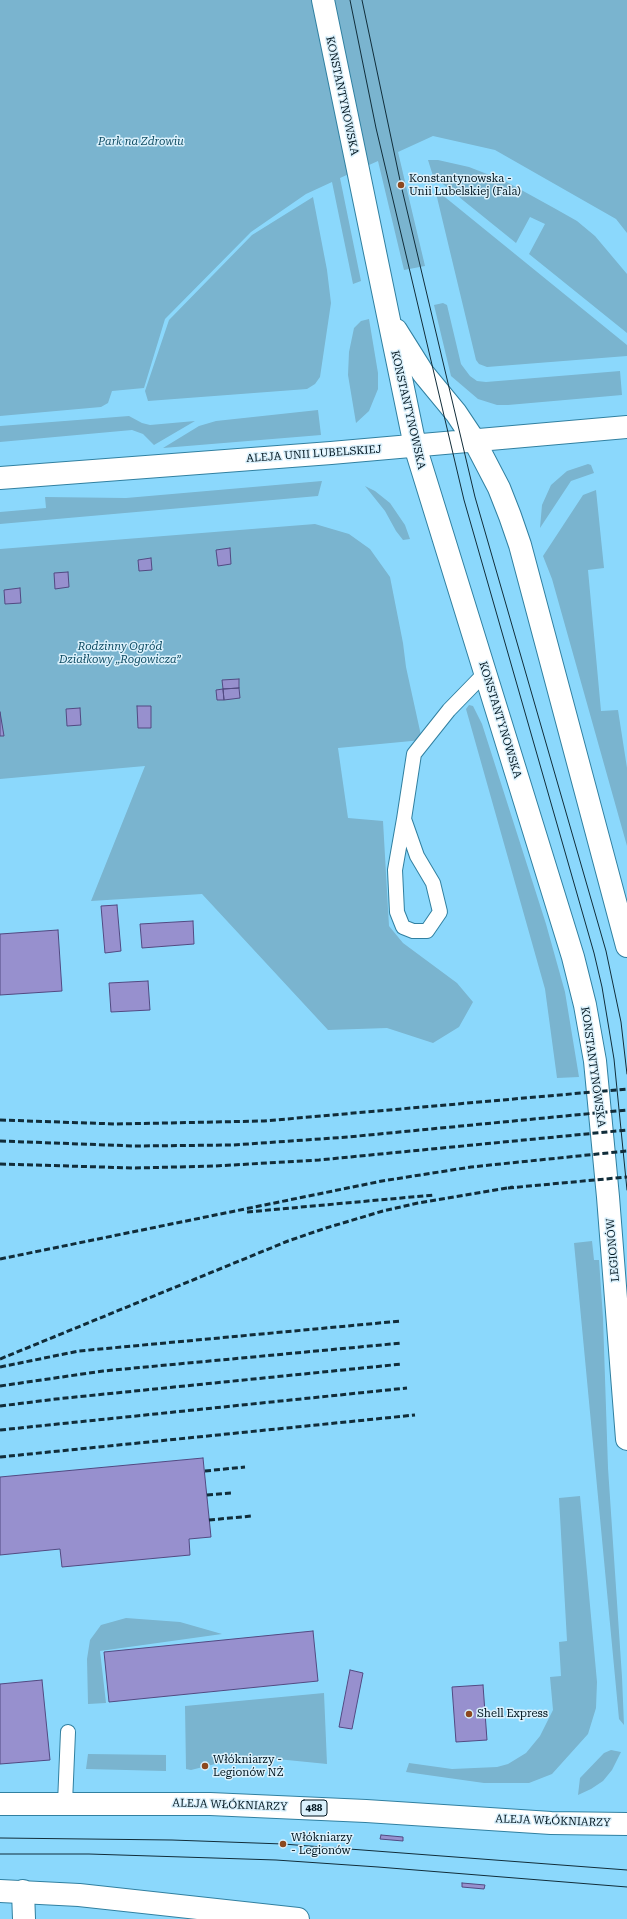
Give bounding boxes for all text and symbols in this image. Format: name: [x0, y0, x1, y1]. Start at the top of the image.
street label: KONSTANTYNOWSKA: [323, 35, 361, 157]
park label: Park na Zdrowiu: [98, 135, 184, 149]
place label: Konstantynowska - Unii Lubelskiej (Fala): [409, 172, 521, 198]
marker: Konstantynowska - Unii Lubelskiej (Fala): [396, 180, 406, 190]
street label: KONSTANTYNOWSKA: [388, 349, 428, 471]
street label: ALEJA UNII LUBELSKIEJ: [246, 443, 382, 465]
park label: Rodzinny Ogród Działkowy „Rogowicza”: [59, 640, 181, 666]
street label: KONSTANTYNOWSKA: [476, 660, 524, 780]
street label: KONSTANTYNOWSKA: [578, 1006, 608, 1128]
street label: LEGIONÓW: [604, 1218, 622, 1282]
place label: Shell Express: [477, 1707, 548, 1721]
marker: Shell Express: [464, 1709, 474, 1719]
place label: Włókniarzy - Legionów NŻ: [213, 1753, 284, 1779]
marker: Włókniarzy - Legionów NŻ: [200, 1761, 210, 1771]
street label: ALEJA WŁÓKNIARZY: [172, 1796, 288, 1814]
road number: 488: [301, 1800, 327, 1816]
street label: ALEJA WŁÓKNIARZY: [495, 1812, 611, 1830]
place label: Włókniarzy - Legionów: [291, 1831, 352, 1857]
marker: Włókniarzy - Legionów: [278, 1839, 288, 1849]

